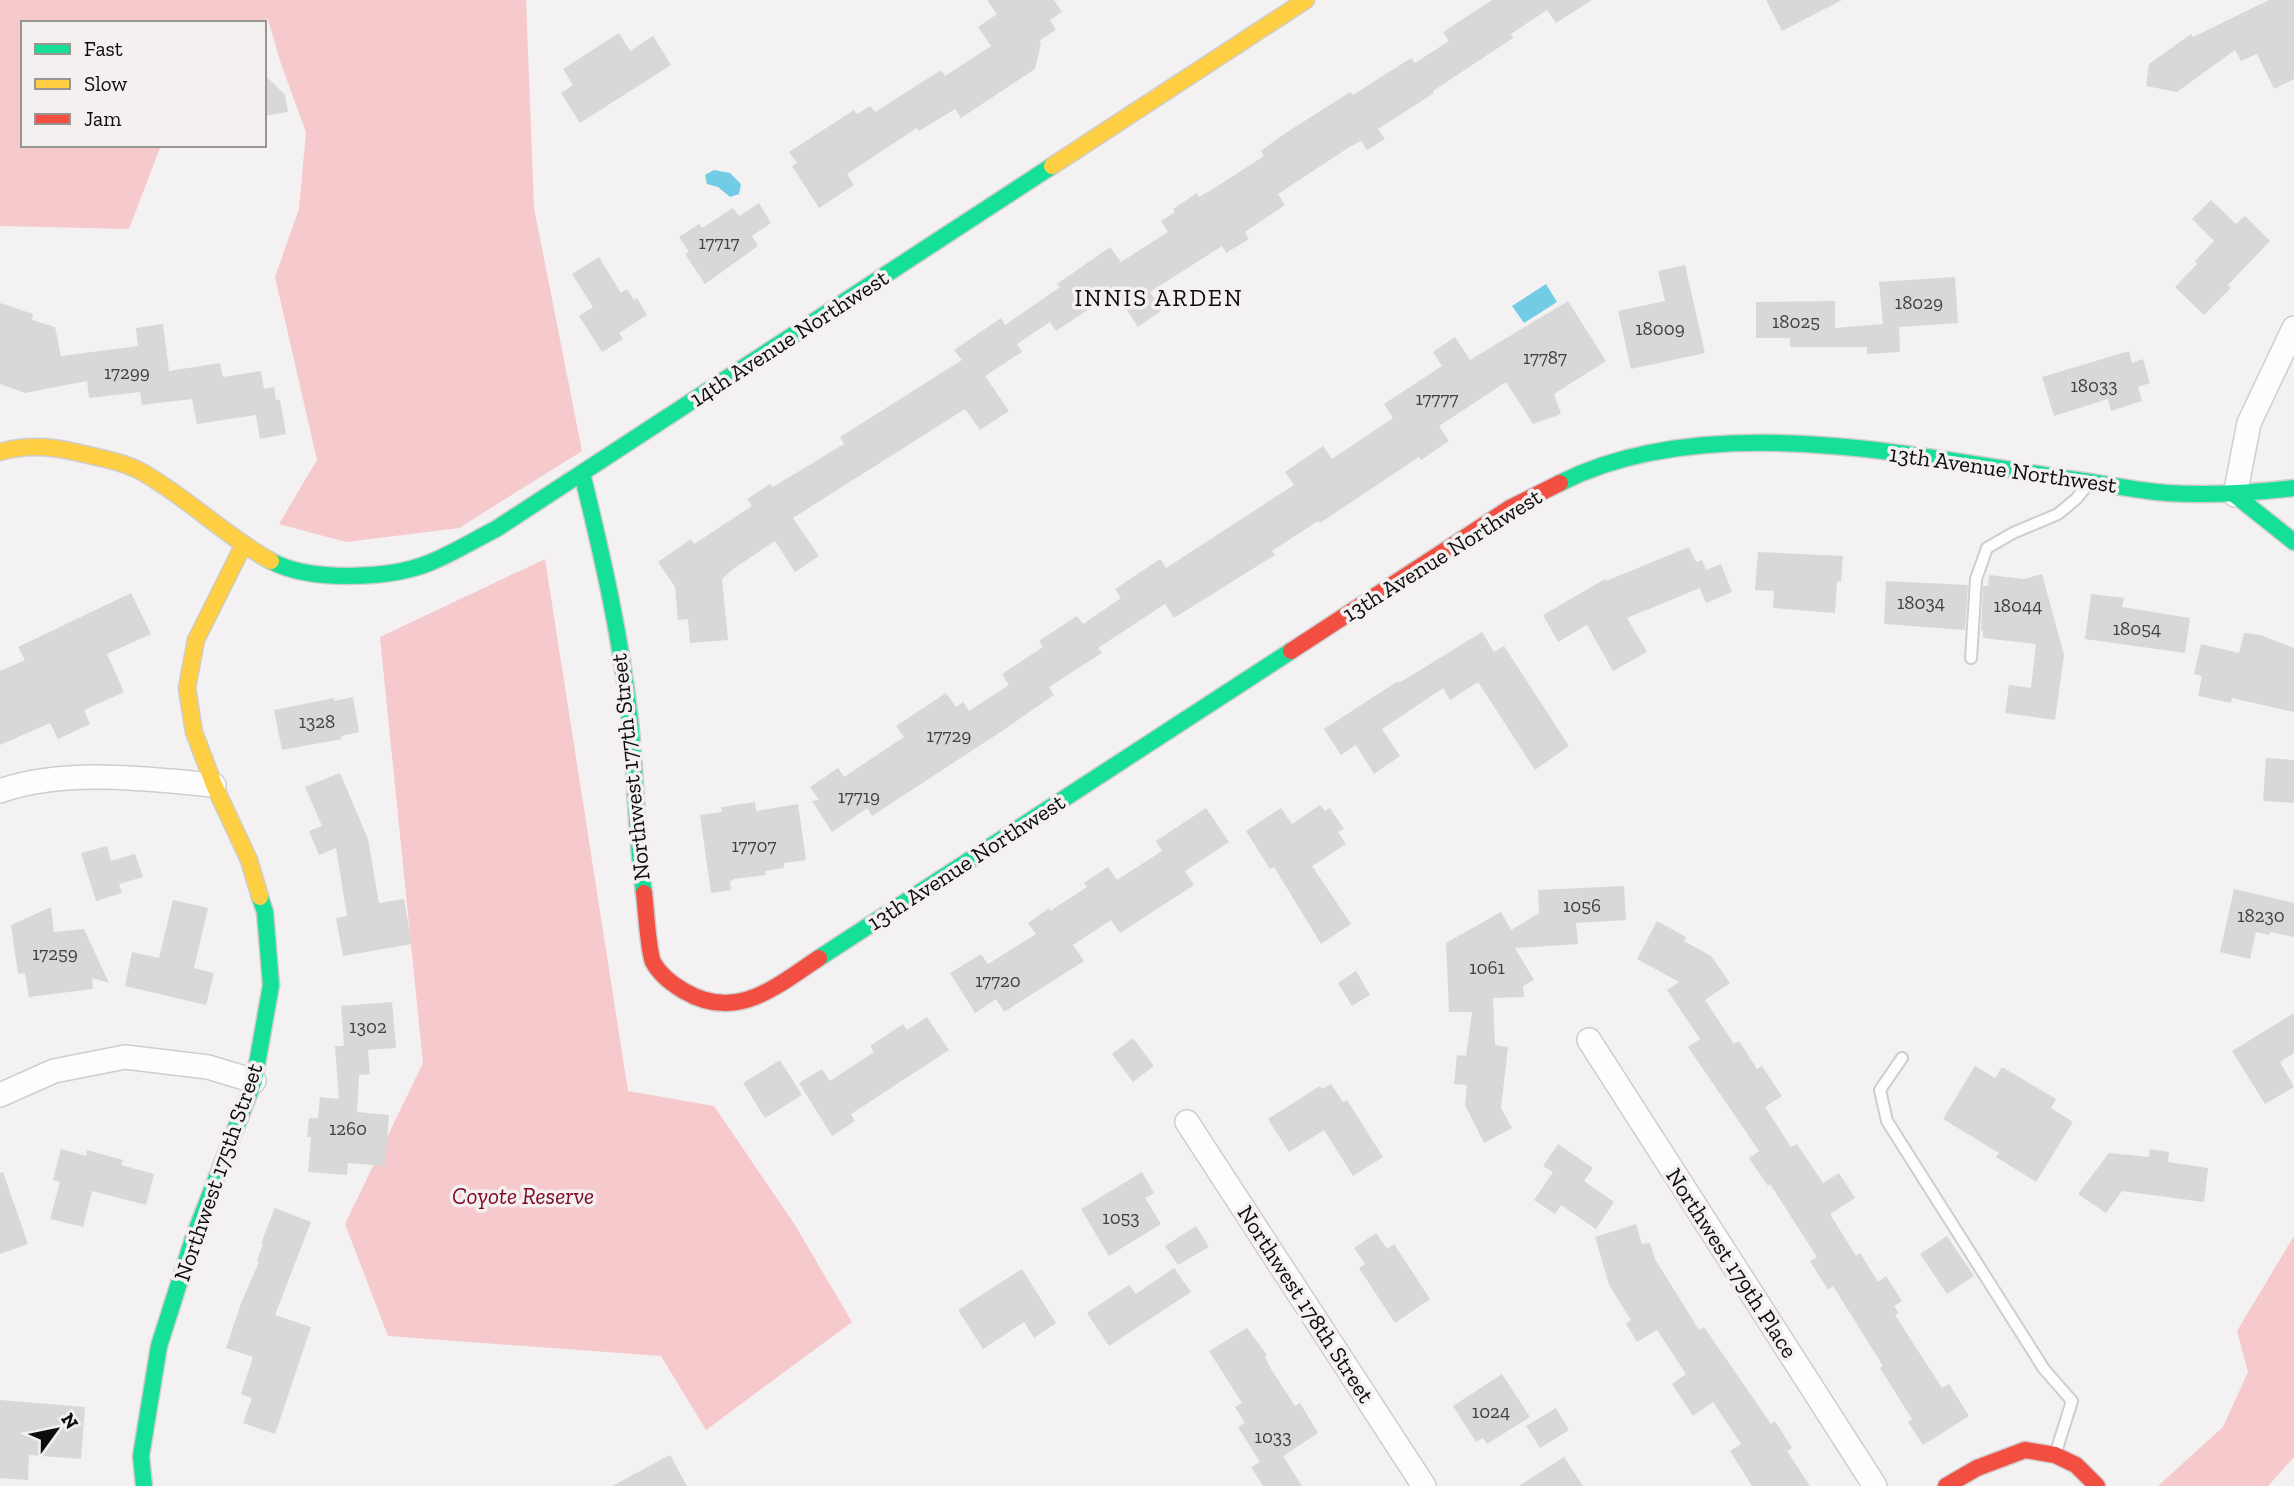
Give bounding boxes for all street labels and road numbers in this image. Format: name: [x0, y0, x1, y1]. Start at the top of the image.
street label: 14th Avenue Northwest: [685, 263, 894, 413]
street label: 13th Avenue Northwest: [1887, 439, 2119, 499]
street label: 13th Avenue Northwest: [1337, 482, 1547, 628]
street label: Northwest 177th Street: [604, 652, 656, 882]
street label: 13th Avenue Northwest: [862, 787, 1070, 936]
street label: Northwest 175th Street: [167, 1059, 269, 1285]
street label: Northwest 179th Place: [1660, 1163, 1804, 1363]
street label: Northwest 178th Street: [1232, 1200, 1381, 1408]

